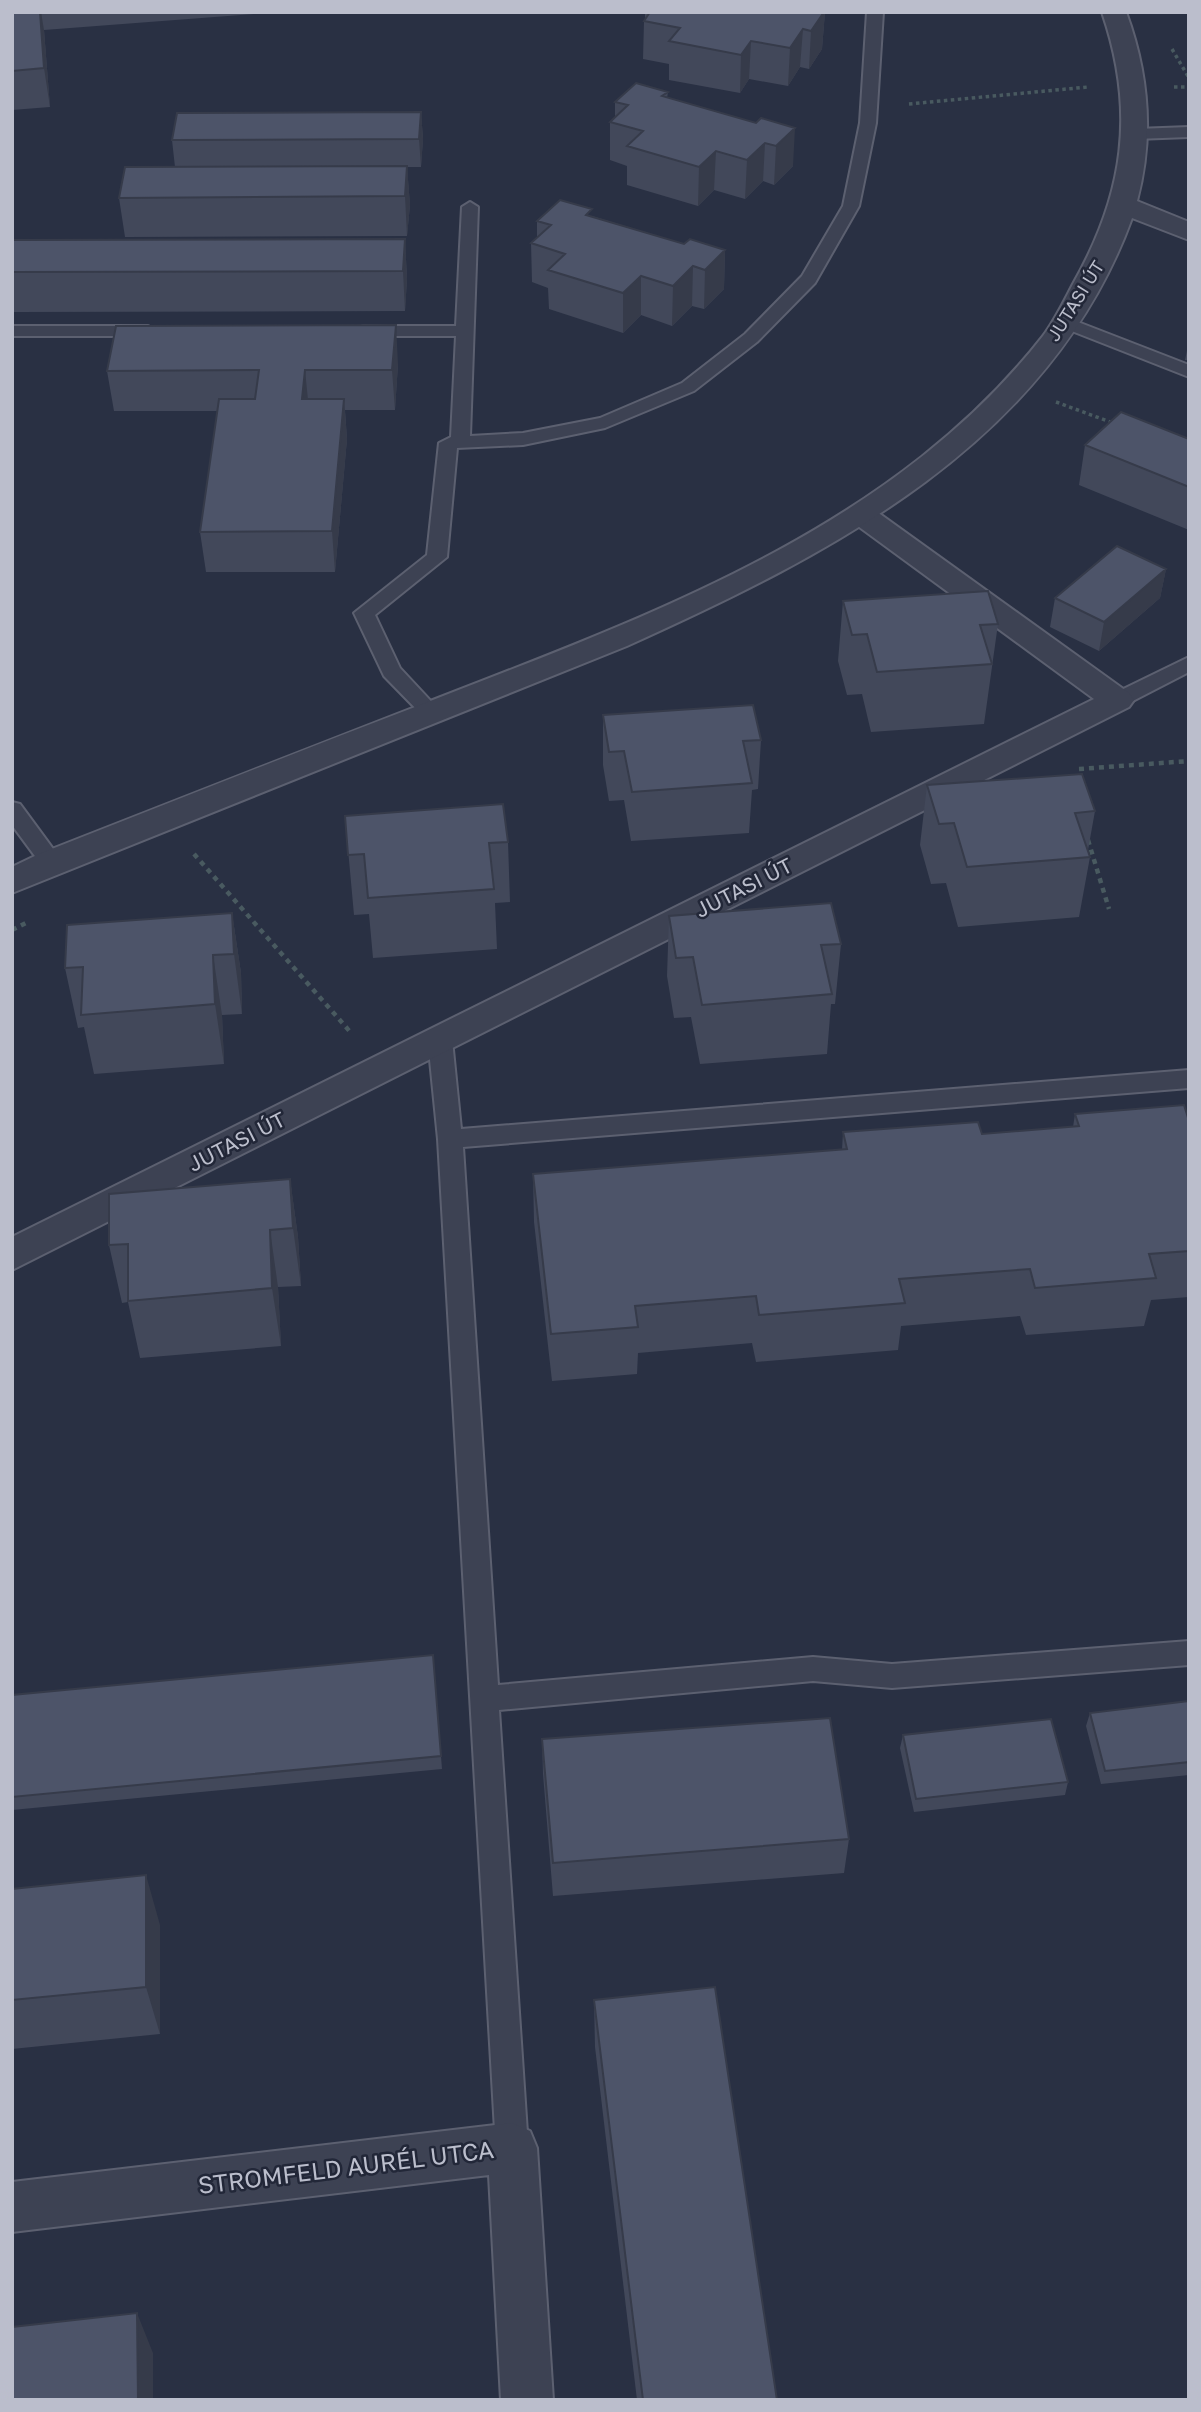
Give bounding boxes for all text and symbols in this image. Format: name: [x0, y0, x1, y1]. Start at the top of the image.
street label: JUTASI ÚT: [1042, 256, 1109, 345]
street label: JUTASI ÚT: [690, 852, 797, 923]
street label: JUTASI ÚT: [183, 1106, 290, 1177]
street label: STROMFELD AURÉL UTCA: [196, 2134, 495, 2199]

